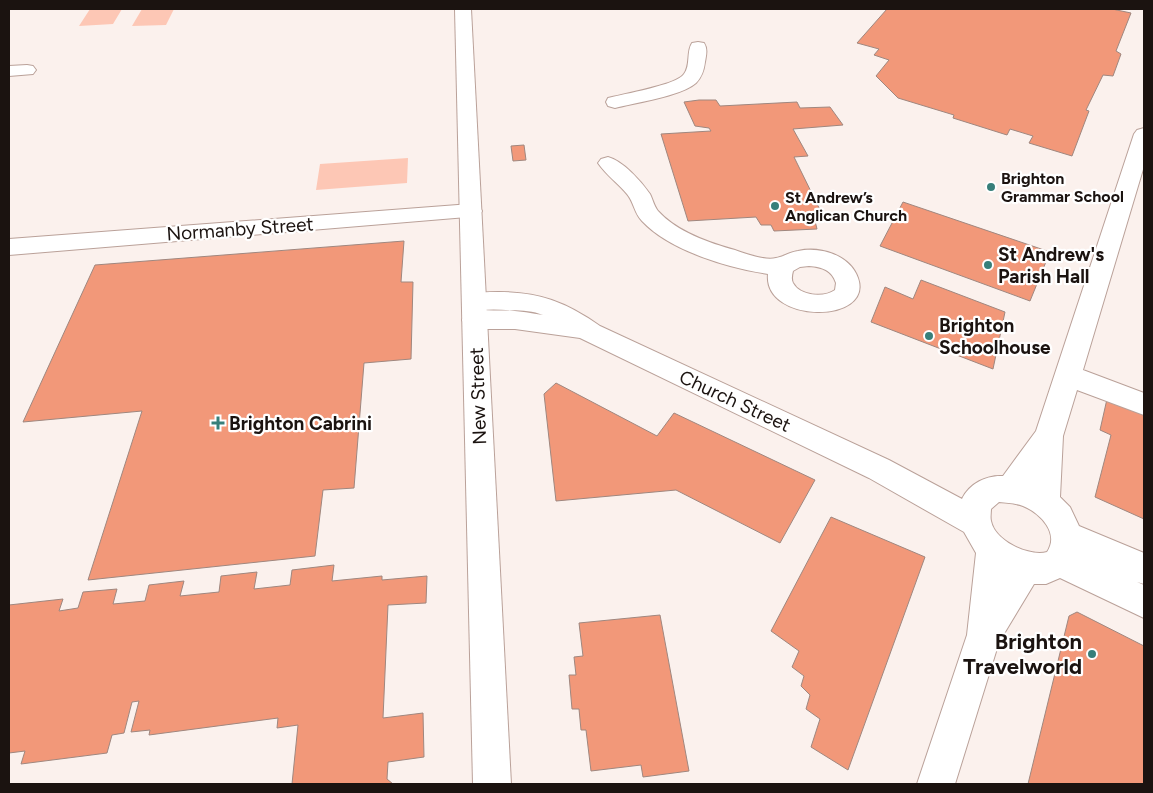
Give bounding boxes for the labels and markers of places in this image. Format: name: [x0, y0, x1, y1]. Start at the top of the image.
place label: Brighton Grammar School: [1001, 169, 1124, 206]
marker: Brighton Grammar School: [985, 181, 997, 193]
place label: St Andrew’s Anglican Church: [785, 188, 907, 225]
marker: St Andrew’s Anglican Church: [769, 200, 781, 212]
place label: St Andrew's Parish Hall: [998, 243, 1104, 288]
marker: St Andrew's Parish Hall: [982, 259, 994, 271]
place label: Brighton Schoolhouse: [939, 314, 1051, 359]
marker: Brighton Schoolhouse: [923, 330, 935, 342]
place label: Brighton Cabrini: [229, 412, 372, 435]
marker: Brighton Cabrini: [211, 416, 225, 430]
place label: Brighton Travelworld: [963, 628, 1082, 680]
marker: Brighton Travelworld: [1086, 648, 1098, 660]

